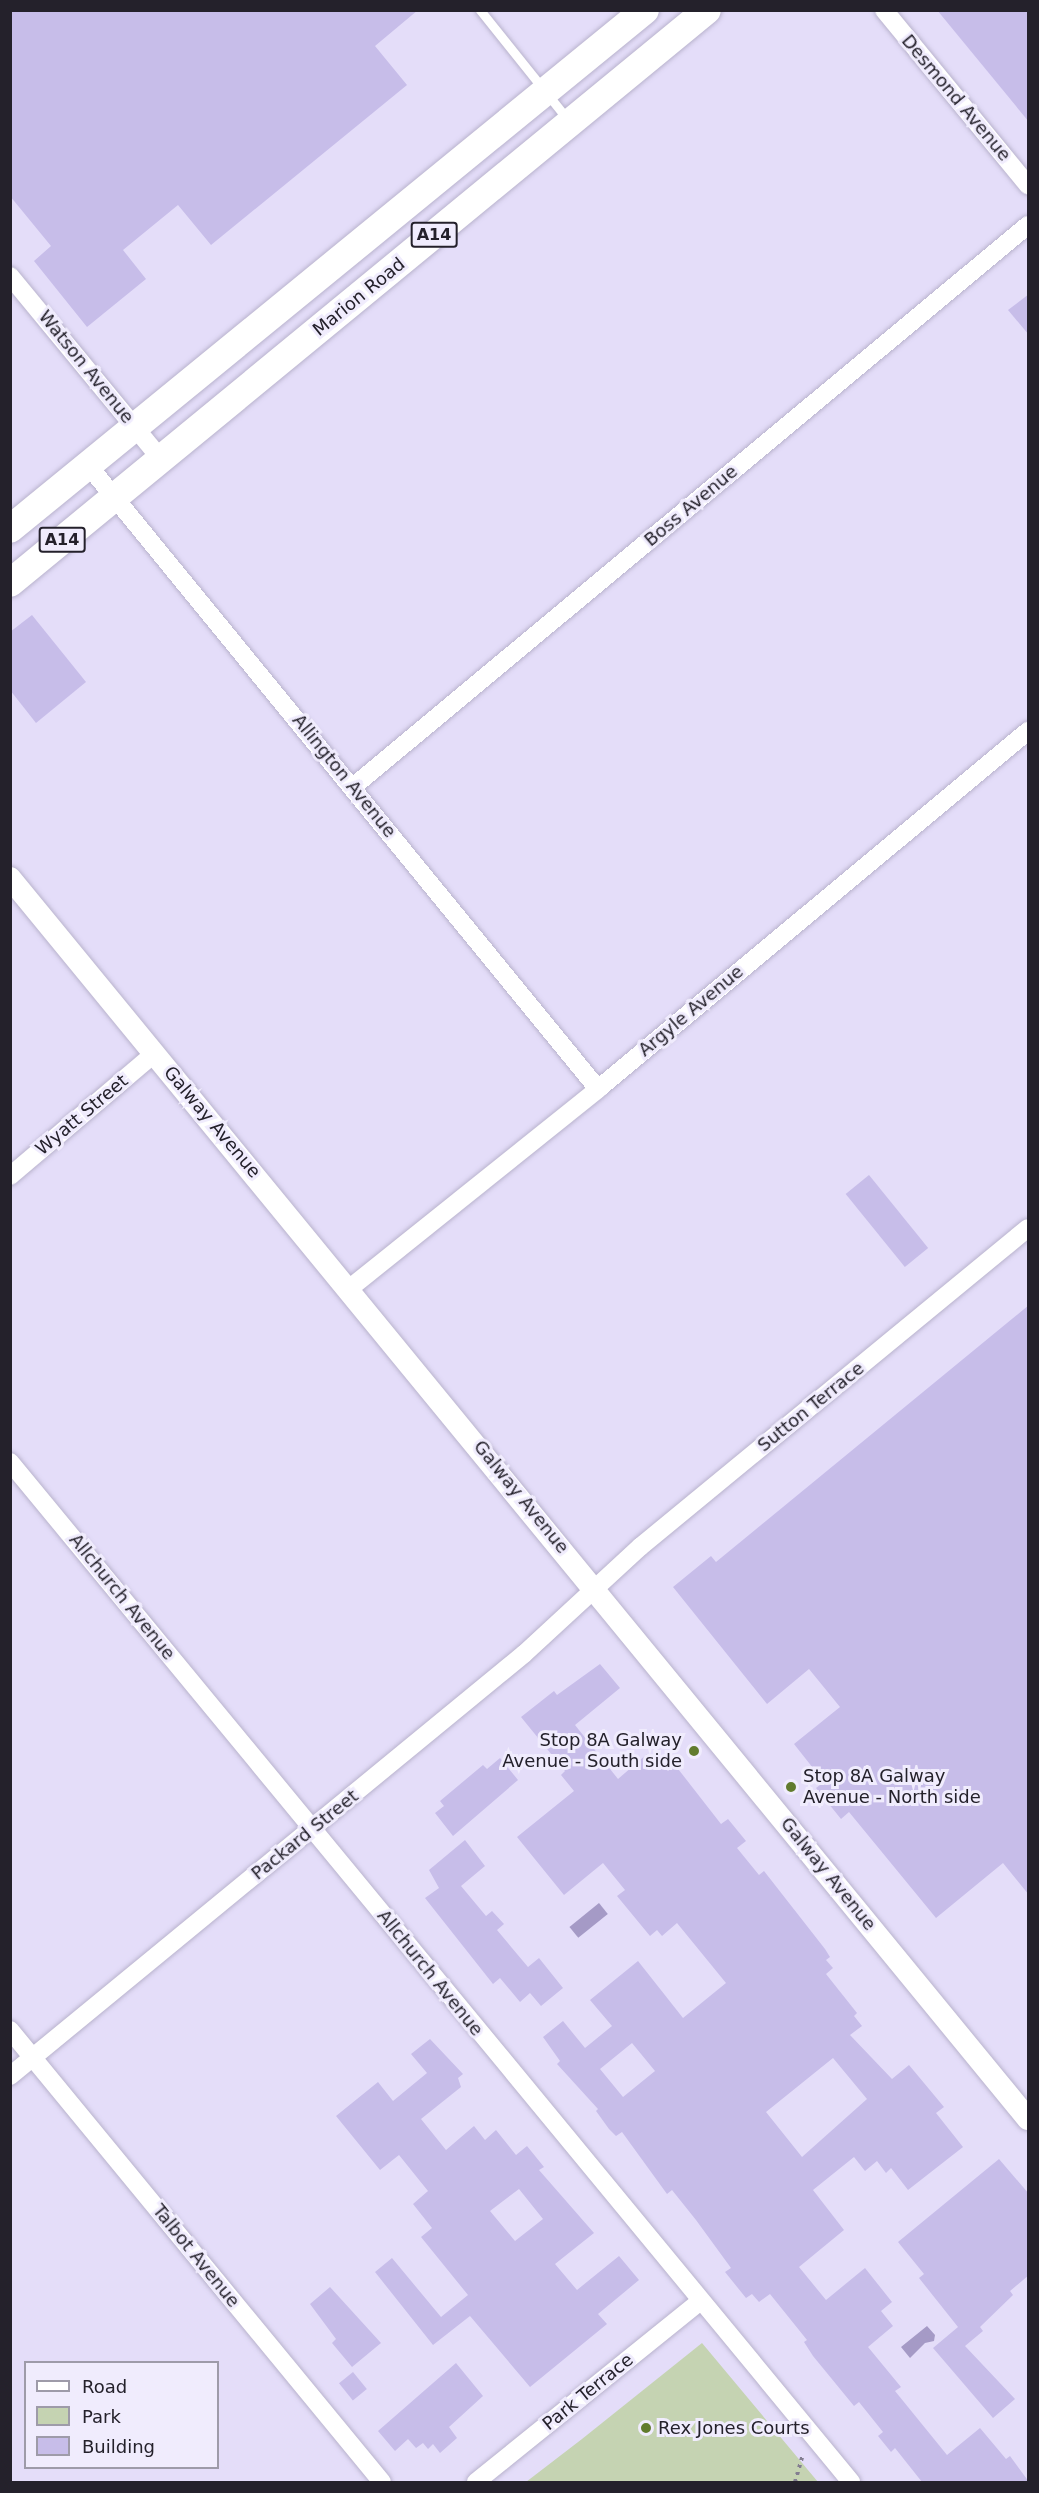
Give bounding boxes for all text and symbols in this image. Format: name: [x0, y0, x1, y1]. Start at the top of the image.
street label: Desmond Avenue: [897, 30, 1015, 166]
road number: A14: [410, 222, 458, 248]
street label: Marion Road: [309, 253, 409, 341]
street label: Watson Avenue: [34, 306, 138, 428]
street label: Boss Avenue: [640, 461, 742, 551]
road number: A14: [38, 527, 86, 553]
street label: Allington Avenue: [288, 710, 400, 842]
street label: Argyle Avenue: [634, 961, 748, 1061]
street label: Galway Avenue: [159, 1062, 265, 1182]
street label: Wyatt Street: [32, 1070, 132, 1160]
street label: Sutton Terrace: [753, 1358, 869, 1456]
street label: Galway Avenue: [469, 1436, 573, 1558]
street label: Allchurch Avenue: [65, 1530, 179, 1664]
place label: Stop 8A Galway Avenue - South side: [502, 1730, 682, 1772]
marker: Stop 8A Galway Avenue - South side: [687, 1744, 701, 1758]
place label: Stop 8A Galway Avenue - North side: [803, 1766, 981, 1808]
marker: Stop 8A Galway Avenue - North side: [784, 1780, 798, 1794]
street label: Packard Street: [247, 1785, 363, 1885]
street label: Galway Avenue: [776, 1813, 880, 1935]
street label: Allchurch Avenue: [373, 1906, 487, 2040]
street label: Talbot Avenue: [148, 2200, 244, 2312]
street label: Park Terrace: [538, 2349, 638, 2435]
legend: [24, 2361, 219, 2469]
text: Road: [82, 2376, 127, 2397]
text: Park: [82, 2406, 121, 2427]
place label: Rex Jones Courts: [658, 2417, 810, 2439]
marker: Rex Jones Courts: [639, 2421, 653, 2435]
text: Building: [82, 2436, 155, 2457]

